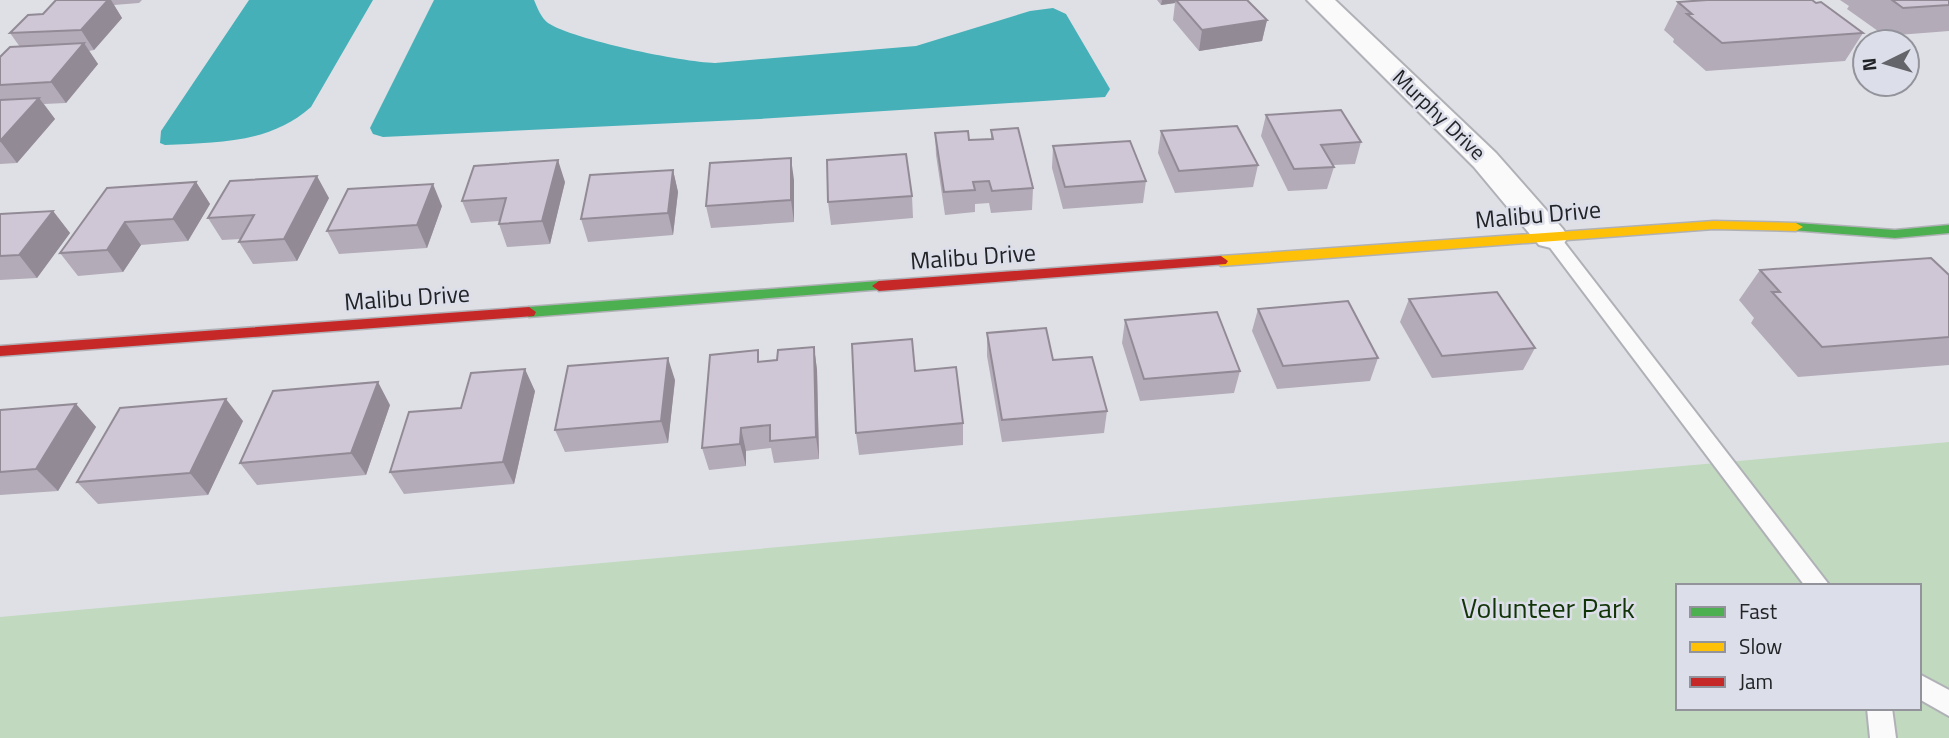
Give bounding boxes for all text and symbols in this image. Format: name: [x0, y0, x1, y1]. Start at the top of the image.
north arrow: [1851, 28, 1921, 98]
text: N: [1854, 57, 1884, 72]
street label: Murphy Drive: [1386, 61, 1494, 167]
street label: Malibu Drive: [1474, 191, 1602, 237]
street label: Malibu Drive: [909, 234, 1037, 278]
street label: Malibu Drive: [343, 275, 471, 319]
legend: [1676, 584, 1921, 710]
park label: Volunteer Park: [1461, 586, 1635, 629]
text: Fast: [1739, 595, 1778, 627]
text: Slow: [1739, 630, 1782, 662]
text: Jam: [1739, 665, 1773, 697]

